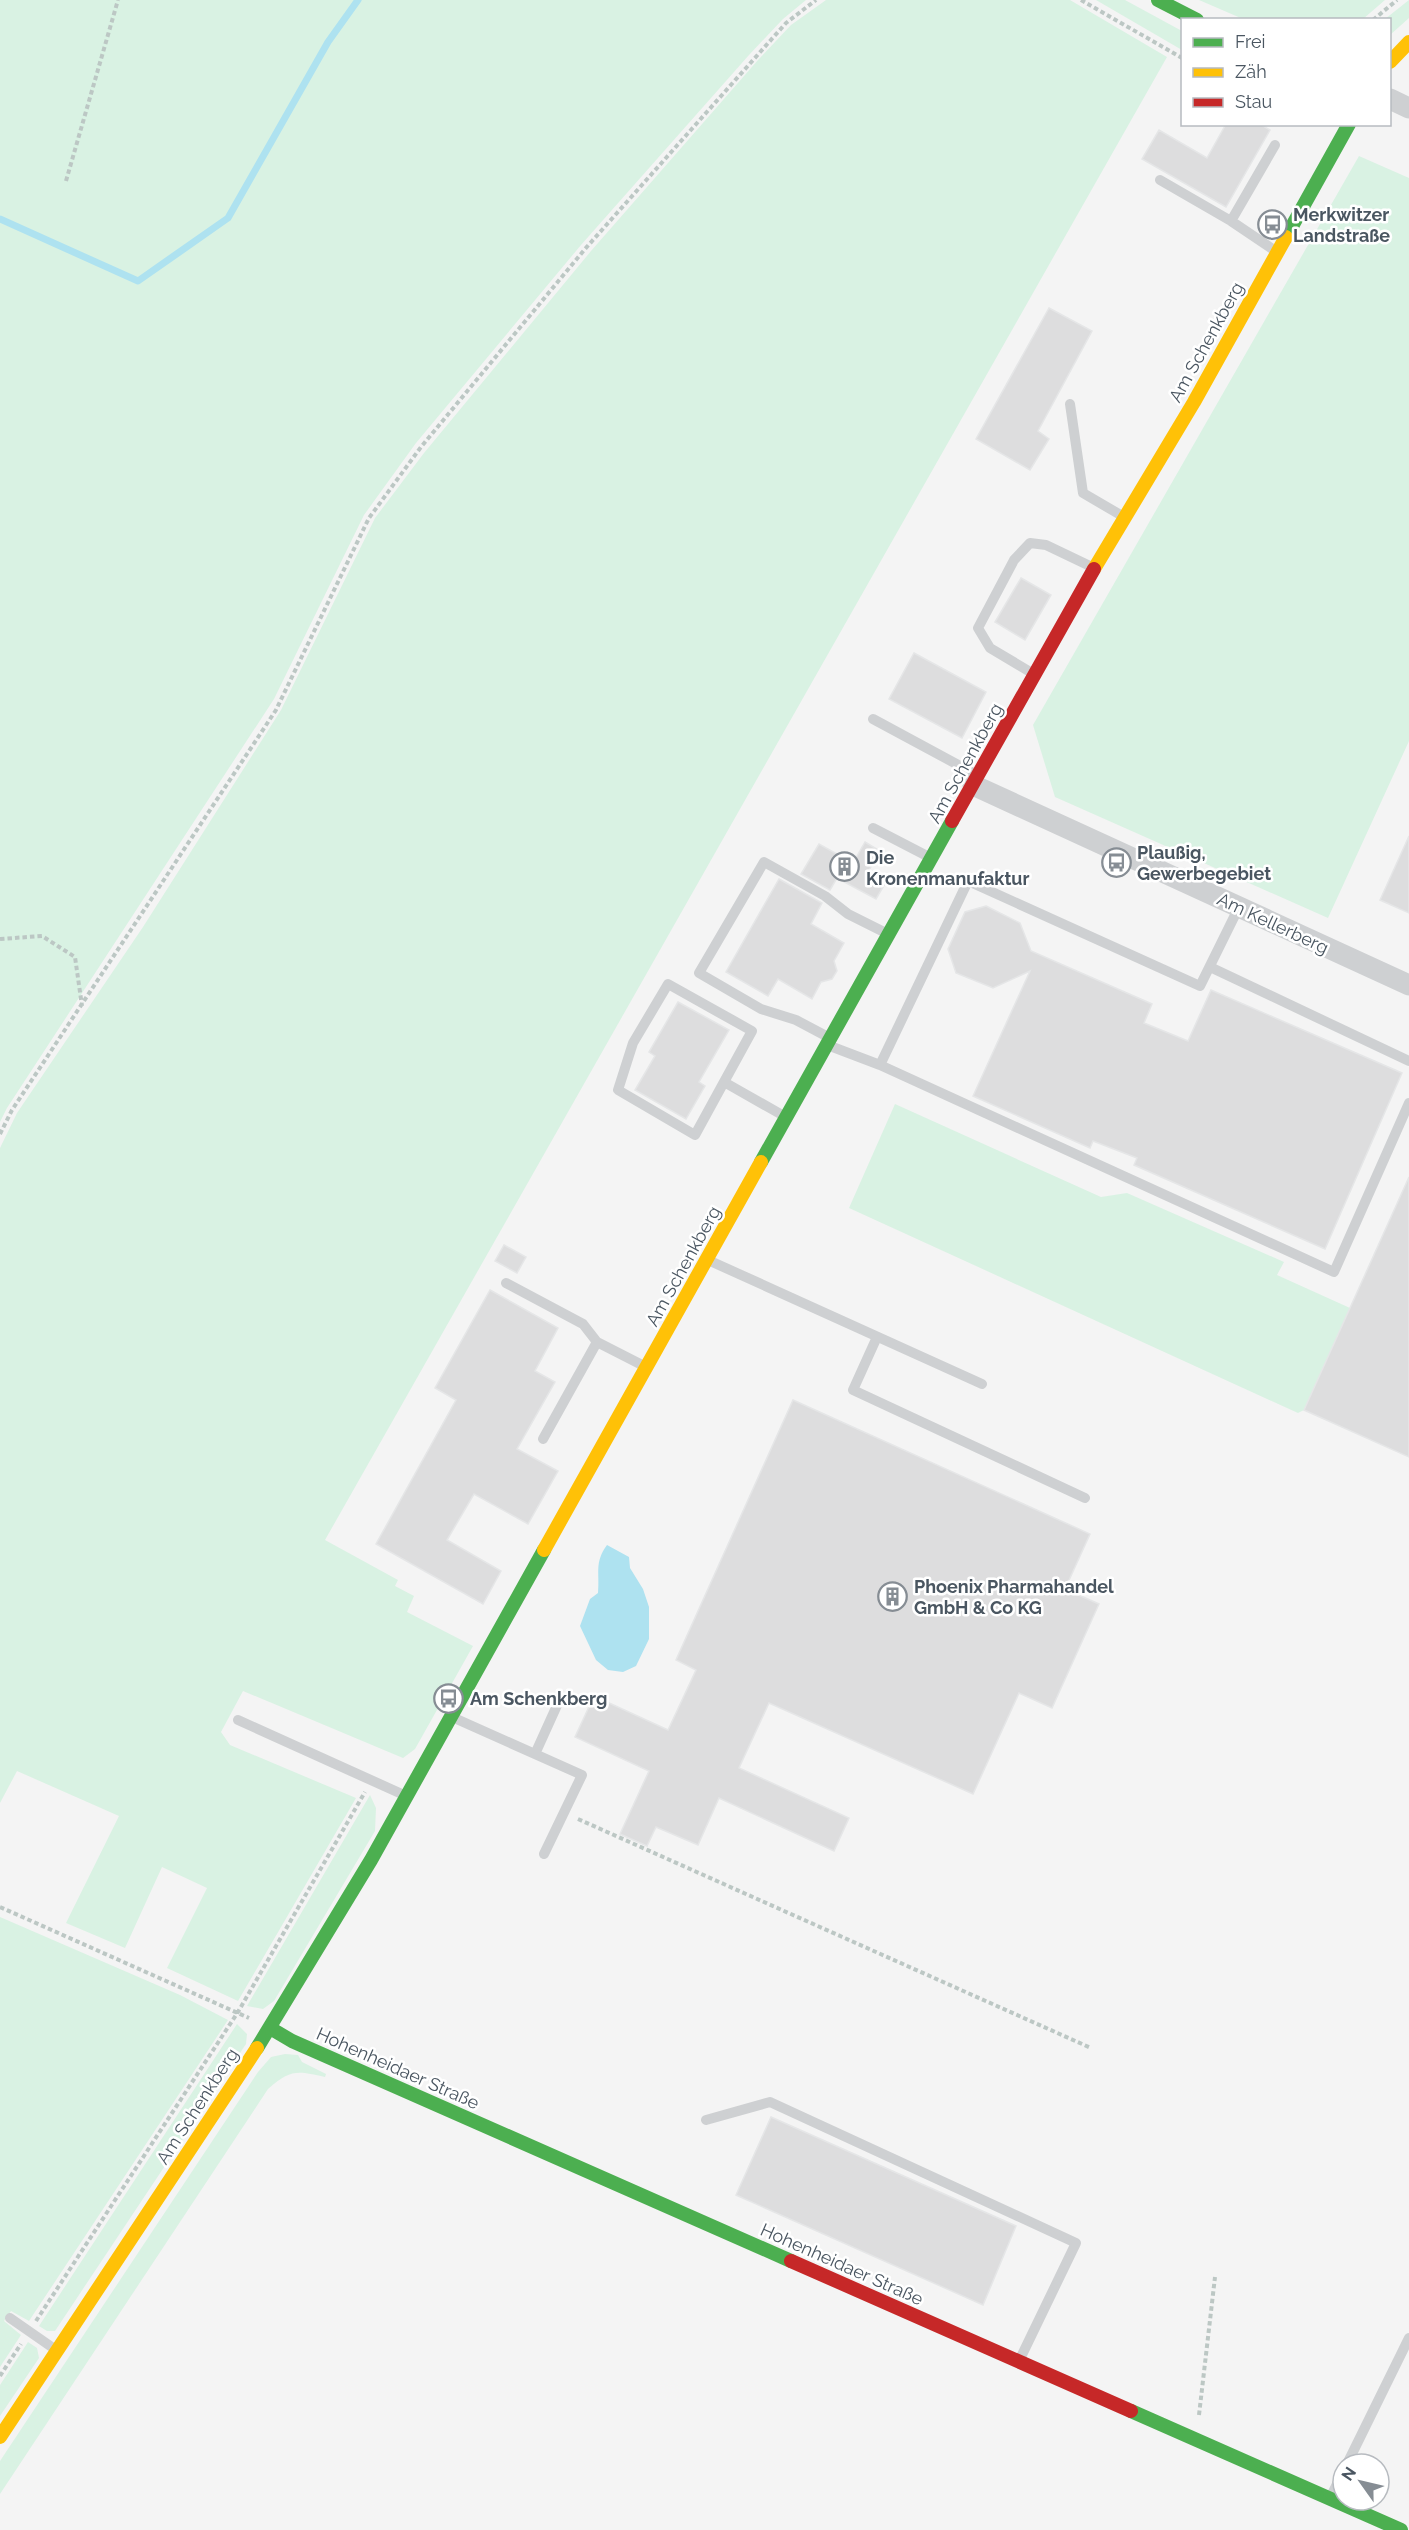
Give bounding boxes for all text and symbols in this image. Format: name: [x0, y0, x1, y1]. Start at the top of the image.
legend: [1181, 18, 1391, 126]
text: Frei: [1235, 31, 1265, 52]
text: Zäh: [1235, 61, 1267, 82]
text: Stau: [1235, 91, 1272, 112]
place label: Merkwitzer Landstraße: [1293, 204, 1390, 246]
bus stop icon: Merkwitzer Landstraße: [1256, 208, 1288, 240]
street label: Am Schenkberg: [1164, 278, 1248, 406]
street label: Am Schenkberg: [923, 699, 1007, 827]
place label: Plaußig, Gewerbegebiet: [1137, 842, 1271, 884]
bus stop icon: Plaußig, Gewerbegebiet: [1100, 846, 1132, 878]
place label: Die Kronenmanufaktur: [866, 847, 1029, 889]
building icon: Die Kronenmanufaktur: [829, 851, 861, 883]
street label: Am Kellerberg: [1214, 888, 1332, 958]
street label: Am Schenkberg: [641, 1202, 725, 1330]
place label: Phoenix Pharmahandel GmbH & Co KG: [914, 1576, 1114, 1618]
building icon: Phoenix Pharmahandel GmbH & Co KG: [877, 1580, 909, 1612]
bus stop icon: Am Schenkberg: [433, 1682, 465, 1714]
place label: Am Schenkberg: [470, 1688, 607, 1709]
street label: Hohenheidaer Straße: [313, 2023, 483, 2114]
street label: Am Schenkberg: [152, 2044, 242, 2168]
street label: Hohenheidaer Straße: [757, 2219, 927, 2310]
north arrow: [1331, 2452, 1391, 2512]
text: N: [1338, 2464, 1360, 2484]

